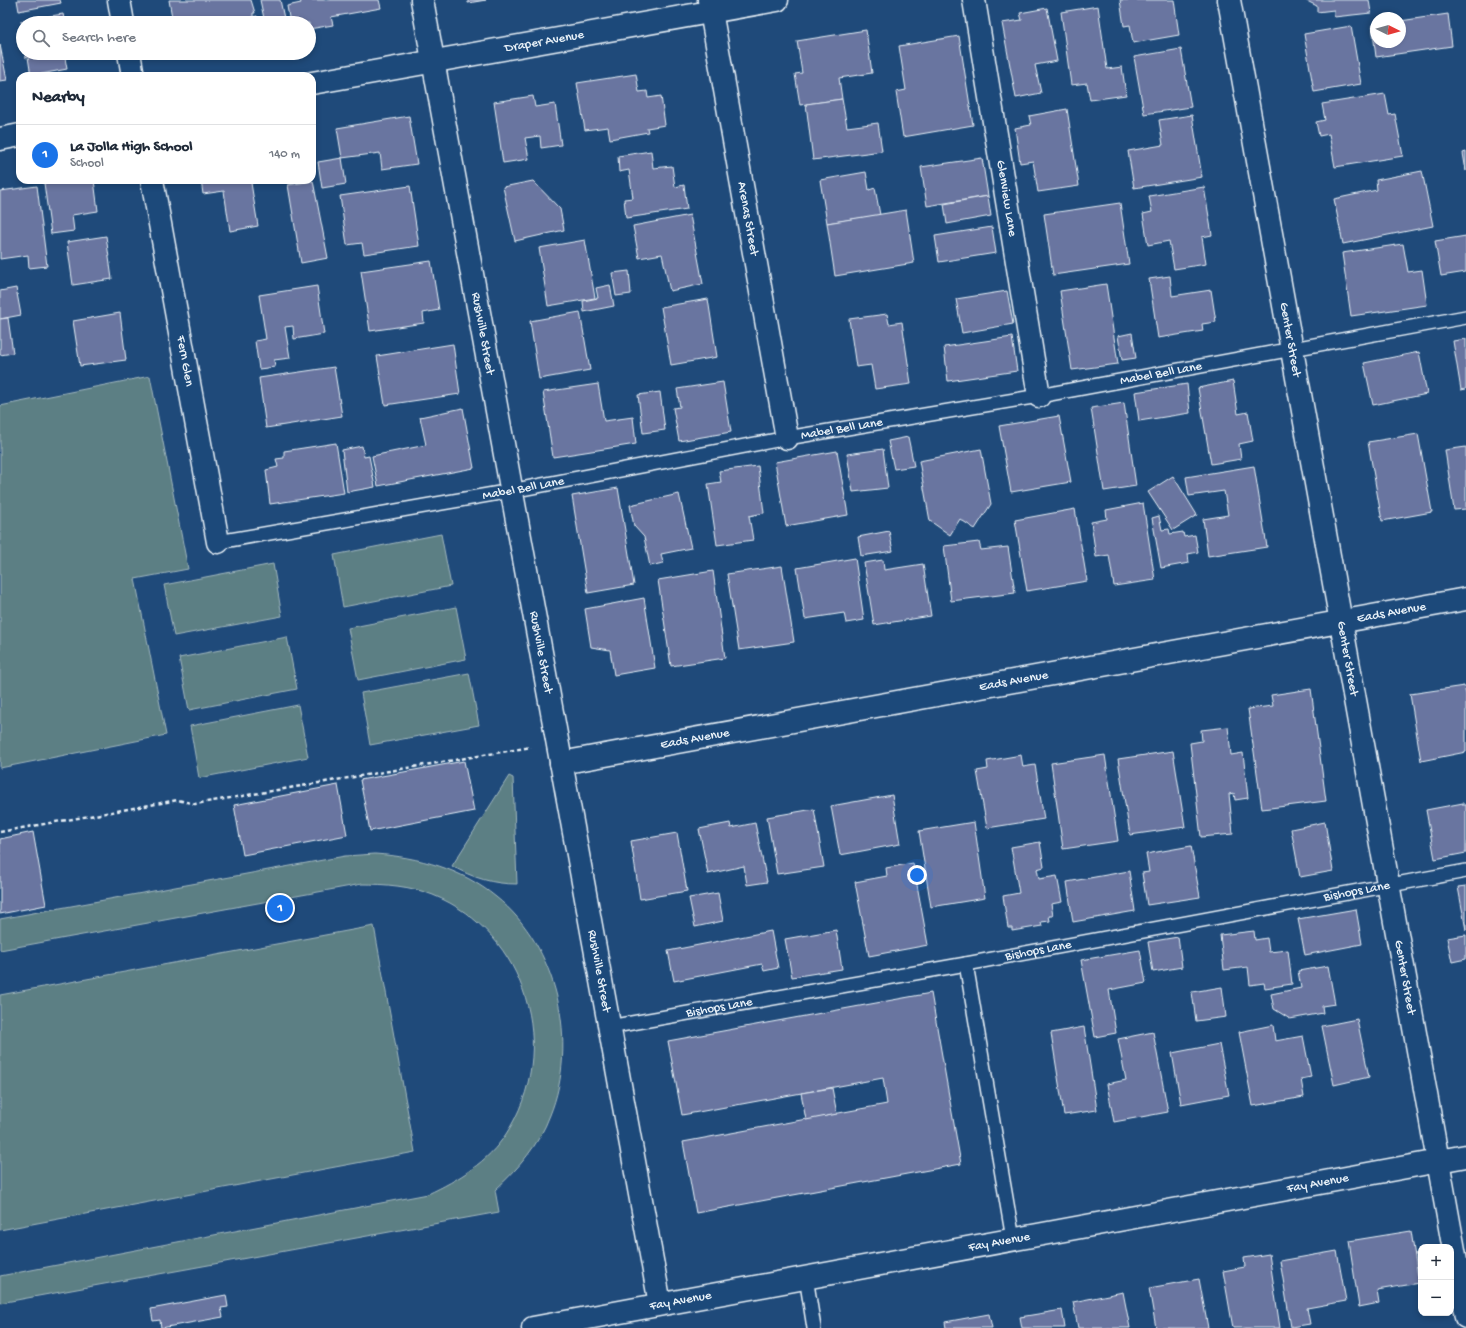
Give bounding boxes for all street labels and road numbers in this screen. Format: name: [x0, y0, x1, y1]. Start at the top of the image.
street label: Draper Avenue: [503, 27, 585, 56]
street label: Glenview Lane: [993, 159, 1020, 238]
street label: Arenas Street: [734, 180, 762, 258]
street label: Rushville Street: [468, 291, 498, 378]
street label: Genter Street: [1276, 301, 1304, 380]
street label: Fern Glen: [173, 333, 197, 388]
street label: Mabel Bell Lane: [1119, 358, 1203, 388]
street label: Mabel Bell Lane: [800, 415, 884, 443]
street label: Mabel Bell Lane: [481, 473, 566, 503]
street label: Eads Avenue: [1356, 599, 1428, 626]
street label: Rushville Street: [526, 610, 556, 696]
street label: Genter Street: [1333, 620, 1362, 699]
street label: Eads Avenue: [978, 667, 1050, 695]
street label: Eads Avenue: [659, 725, 731, 752]
street label: Bishops Lane: [1321, 878, 1391, 905]
street label: Rushville Street: [584, 929, 614, 1015]
street label: Bishops Lane: [1003, 937, 1073, 964]
street label: Genter Street: [1391, 939, 1419, 1017]
street label: Bishops Lane: [684, 994, 754, 1021]
street label: Fay Avenue: [1285, 1170, 1350, 1197]
street label: Fay Avenue: [966, 1229, 1032, 1255]
street label: Fay Avenue: [647, 1288, 713, 1314]

